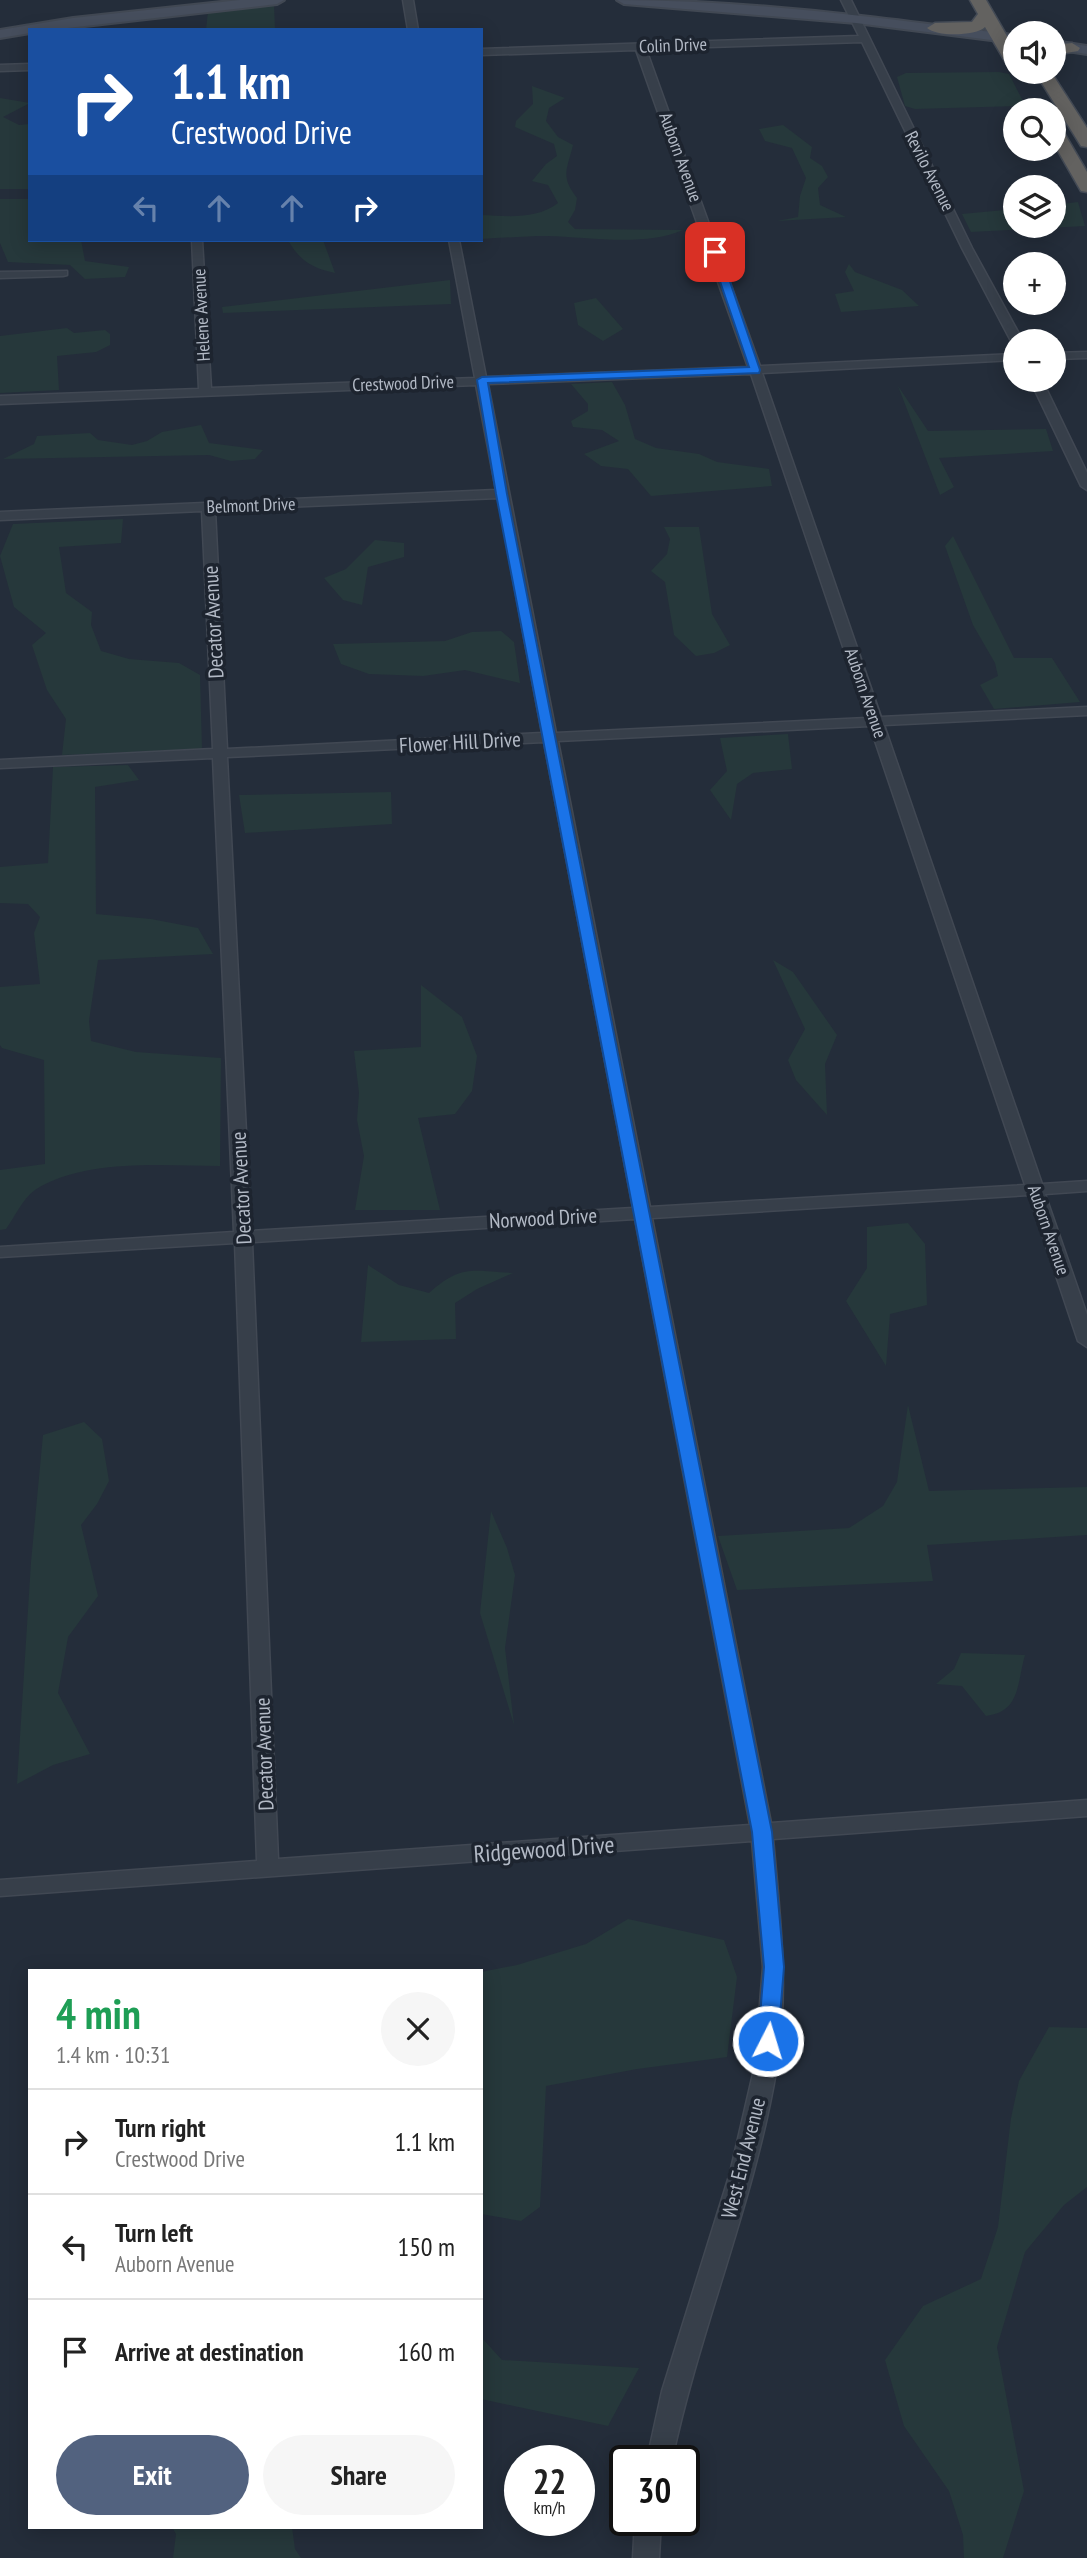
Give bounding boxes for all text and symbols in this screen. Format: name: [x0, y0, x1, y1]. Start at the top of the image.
map controls: [1003, 21, 1066, 392]
button: sound: [1003, 21, 1066, 84]
street label: Colin Drive: [639, 32, 707, 58]
text: 1.1 km: [171, 49, 291, 113]
icon: right: [56, 56, 147, 147]
button: search: [1003, 98, 1066, 161]
street label: Auborn Avenue: [654, 109, 708, 205]
text: Crestwood Drive: [171, 111, 352, 153]
street label: Revilo Avenue: [900, 127, 960, 215]
button: layers: [1003, 175, 1066, 238]
icon: left: [127, 189, 165, 227]
icon: ahead: [200, 189, 238, 227]
icon: ahead: [273, 189, 311, 227]
icon: right: [346, 189, 384, 227]
pin: [685, 222, 745, 282]
icon: arrive: [696, 233, 734, 271]
button: +: [1003, 252, 1066, 315]
street label: Helene Avenue: [187, 268, 215, 362]
button: −: [1003, 329, 1066, 392]
street label: Crestwood Drive: [352, 370, 454, 396]
street label: Belmont Drive: [206, 492, 296, 518]
street label: Decator Avenue: [197, 565, 229, 679]
street label: Auborn Avenue: [840, 645, 892, 741]
street label: Flower Hill Drive: [399, 725, 521, 759]
street label: Decator Avenue: [225, 1131, 257, 1245]
street label: Auborn Avenue: [1023, 1182, 1075, 1278]
street label: Norwood Drive: [488, 1202, 598, 1234]
street label: Decator Avenue: [249, 1697, 279, 1811]
street label: Ridgewood Drive: [473, 1829, 615, 1869]
text: 4 min: [56, 1986, 141, 2041]
button: close: [381, 1992, 455, 2066]
position arrow: [731, 2004, 805, 2078]
text: 1.4 km · 10:31: [56, 2040, 170, 2069]
street label: West End Avenue: [715, 2095, 771, 2221]
text: Turn right: [115, 2111, 206, 2144]
icon: right: [56, 2123, 94, 2161]
text: 1.1 km: [394, 2125, 455, 2158]
text: Crestwood Drive: [115, 2144, 245, 2173]
text: Turn left: [115, 2216, 193, 2249]
icon: left: [56, 2228, 94, 2266]
text: 150 m: [397, 2230, 455, 2263]
text: Auborn Avenue: [115, 2249, 235, 2278]
icon: arrive: [56, 2333, 94, 2371]
text: Arrive at destination: [115, 2335, 304, 2368]
text: 160 m: [397, 2335, 455, 2368]
button: Exit: [56, 2435, 249, 2515]
button: Share: [263, 2435, 455, 2515]
speed limit sign: 30: [609, 2445, 700, 2536]
text: 22: [533, 2458, 566, 2504]
text: km/h: [534, 2496, 565, 2519]

